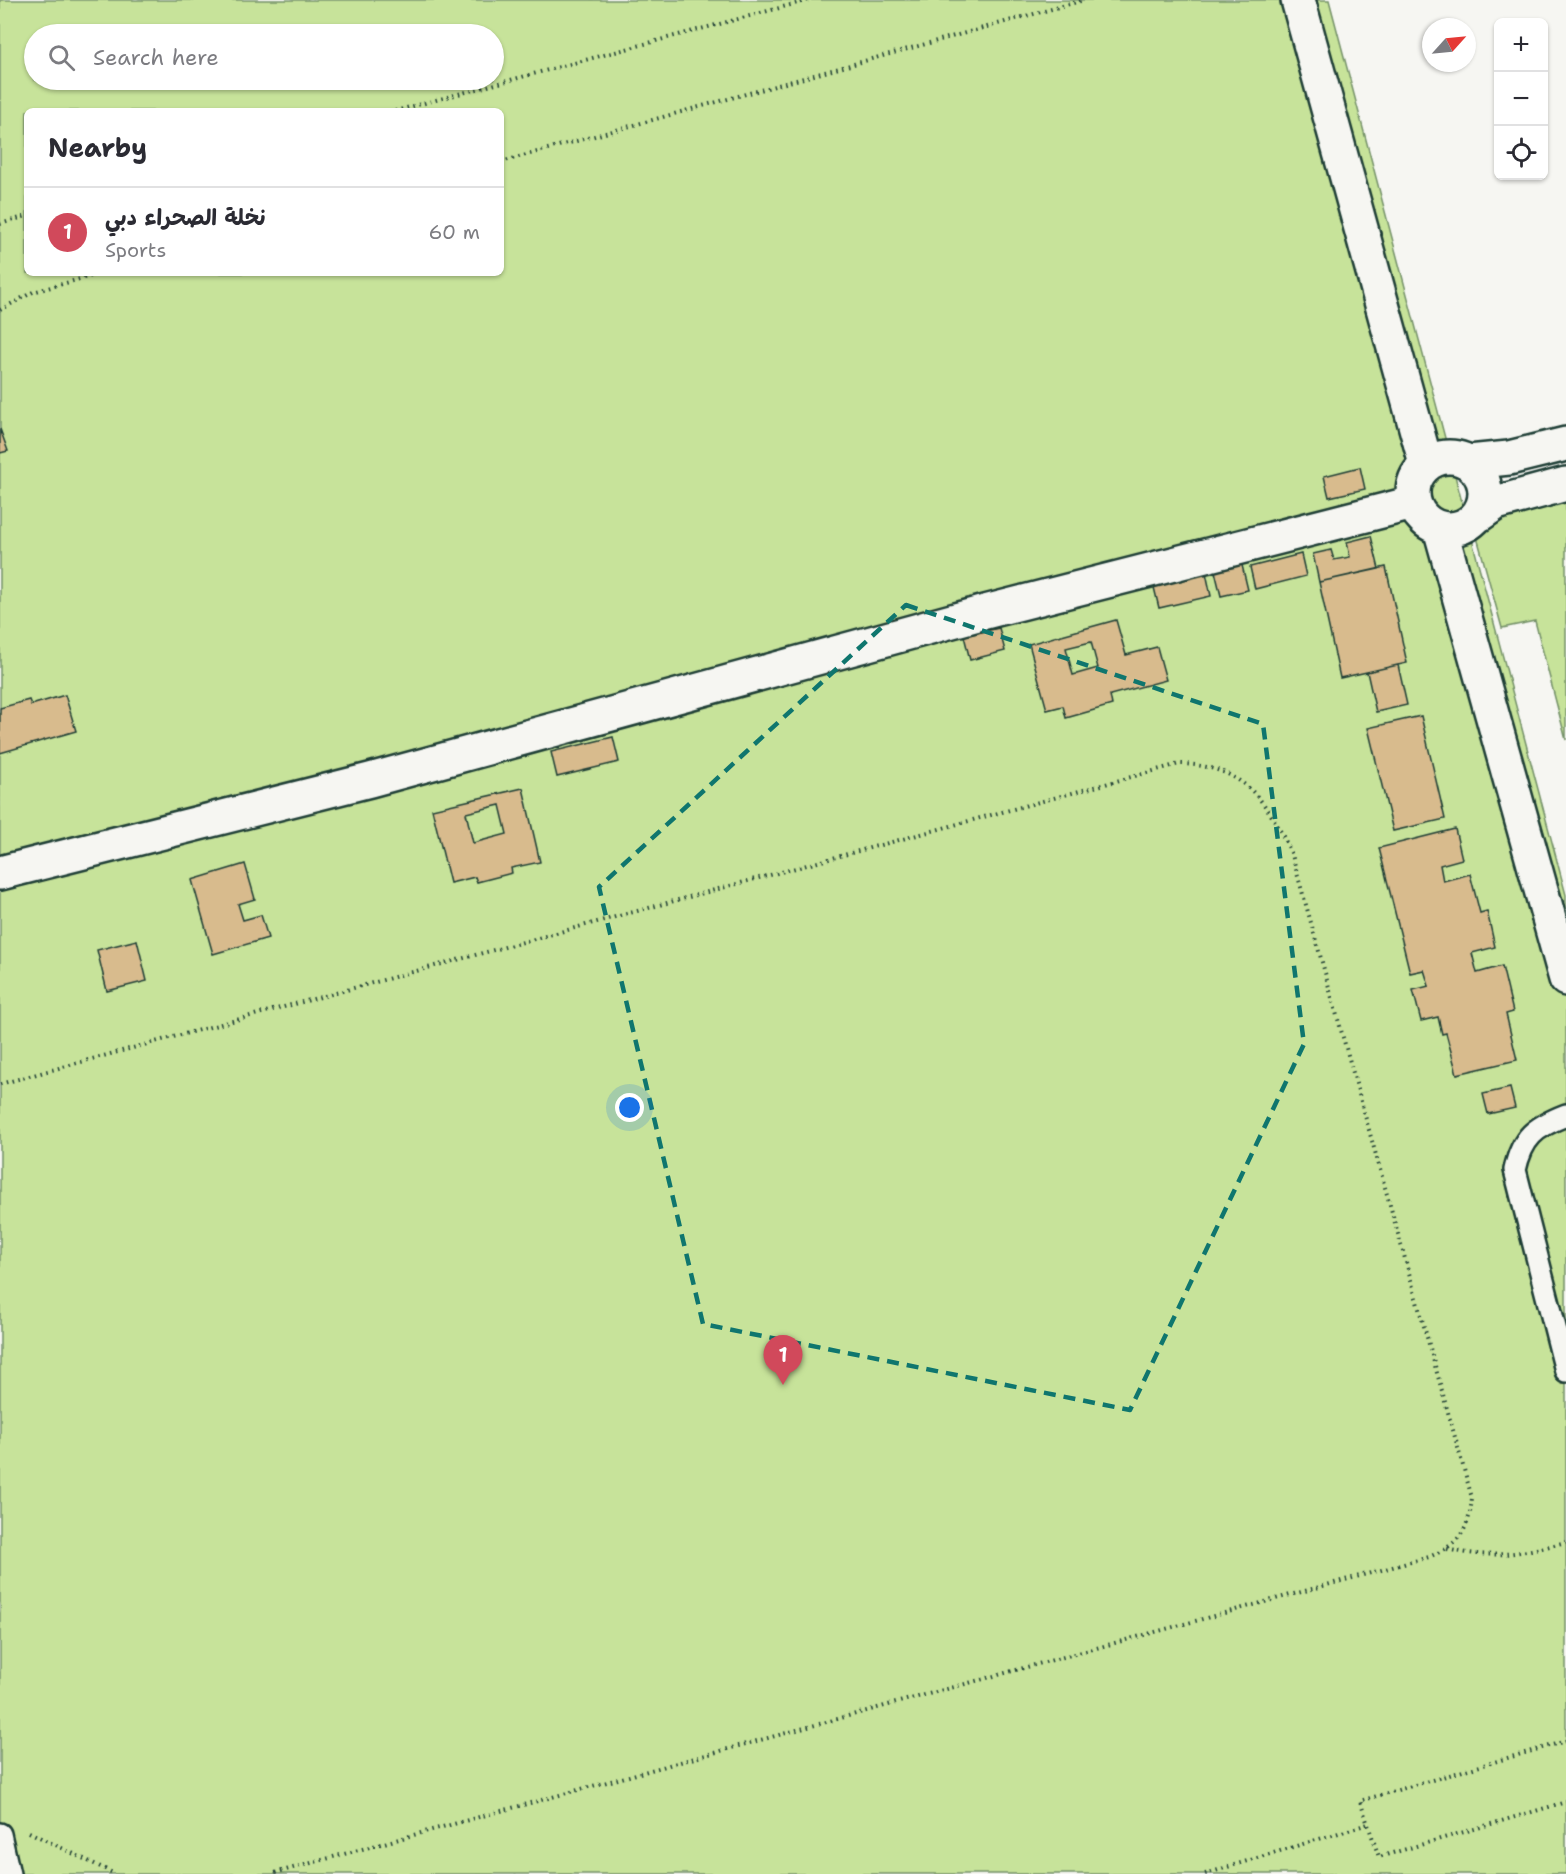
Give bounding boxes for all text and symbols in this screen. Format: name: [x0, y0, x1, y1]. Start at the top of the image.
north arrow: [1422, 18, 1476, 72]
map controls: [1494, 18, 1548, 180]
button: +: [1494, 18, 1548, 72]
search box: [24, 24, 504, 90]
icon: search: [45, 41, 78, 74]
text: Search here: [93, 43, 219, 72]
button: −: [1494, 72, 1548, 126]
button: locate: [1494, 126, 1548, 180]
text: Nearby: [48, 130, 147, 165]
text: نخلة الصحراء دبي: [105, 203, 266, 232]
text: 1: [63, 219, 72, 245]
text: 60 m: [428, 219, 480, 245]
text: Sports: [105, 237, 166, 263]
your location: [615, 1093, 644, 1122]
pin: 1: [764, 1336, 802, 1385]

